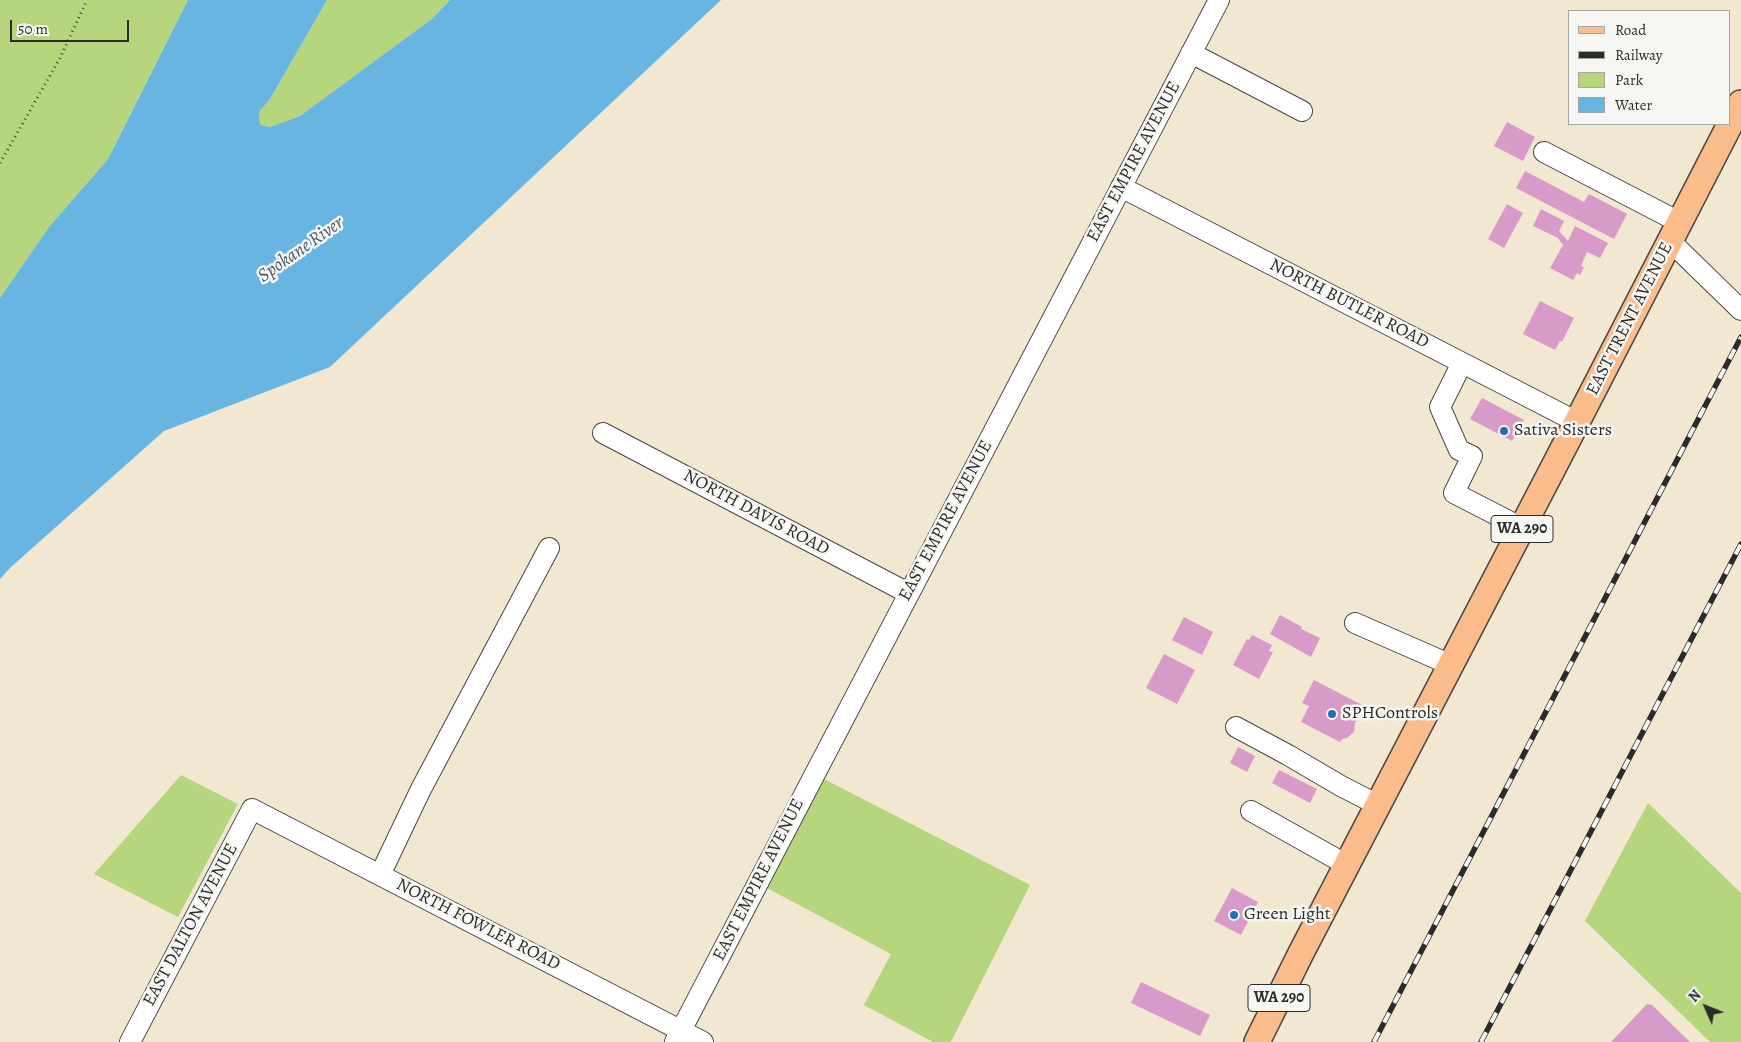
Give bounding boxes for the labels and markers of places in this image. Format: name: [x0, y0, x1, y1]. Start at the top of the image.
place label: Sativa Sisters: [1514, 420, 1612, 442]
marker: Sativa Sisters: [1498, 425, 1510, 437]
place label: SPHControls: [1342, 703, 1438, 725]
marker: SPHControls: [1326, 708, 1338, 720]
place label: Green Light: [1244, 904, 1331, 926]
marker: Green Light: [1228, 909, 1240, 921]

